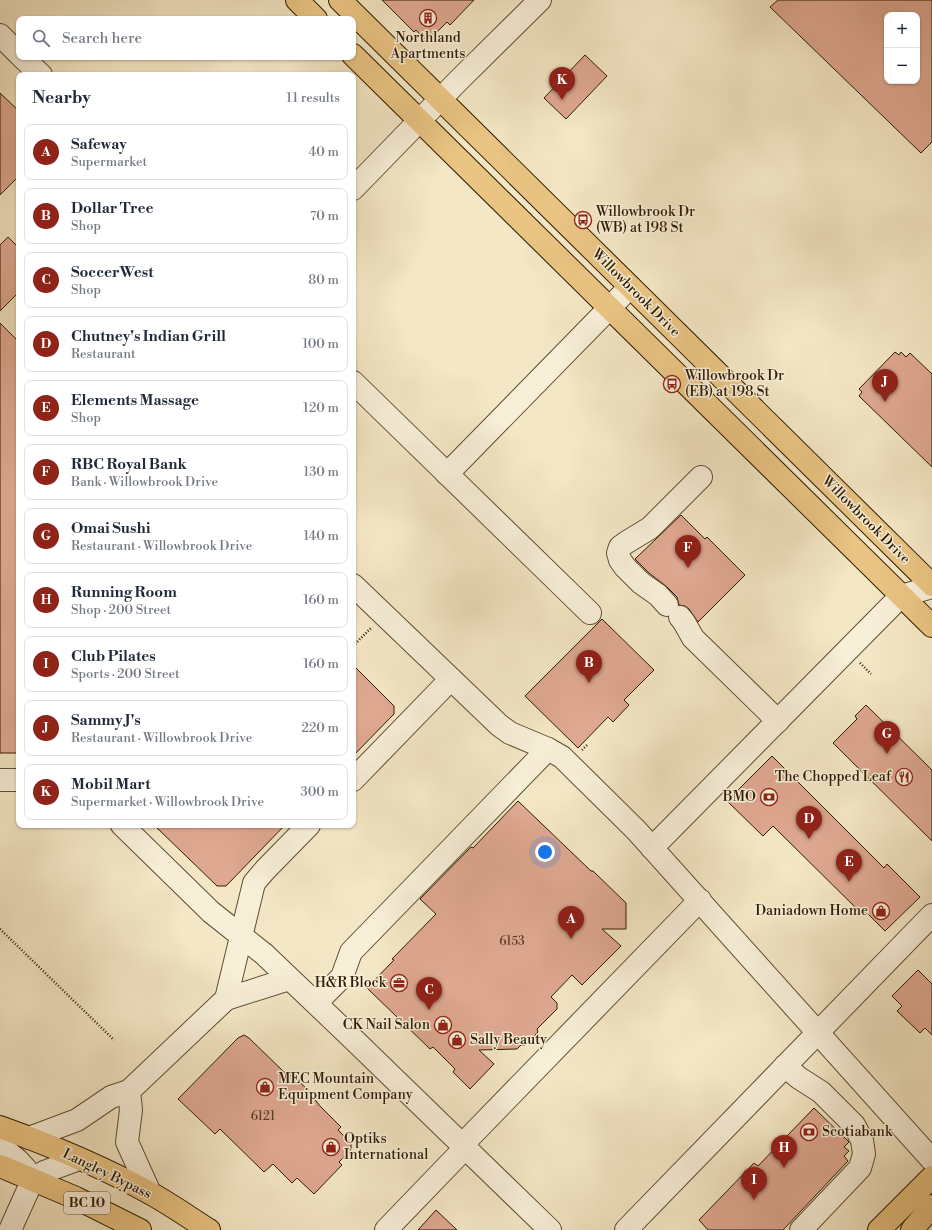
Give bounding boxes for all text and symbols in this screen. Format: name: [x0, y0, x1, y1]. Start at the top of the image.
building icon: Northland Apartments: [418, 8, 438, 28]
map controls: [884, 12, 920, 84]
button: +: [884, 12, 920, 48]
search box: [16, 16, 356, 60]
icon: search: [30, 27, 52, 49]
text: Search here: [62, 29, 142, 48]
place label: Northland Apartments: [390, 29, 465, 63]
button: −: [884, 48, 920, 84]
pin: K: [549, 67, 575, 100]
text: Nearby: [32, 87, 91, 109]
text: 11 results: [286, 90, 340, 106]
text: Safeway: [71, 135, 127, 154]
text: A: [41, 144, 51, 160]
text: 40 m: [309, 144, 339, 160]
text: Supermarket: [71, 154, 147, 170]
text: Dollar Tree: [71, 199, 154, 218]
place label: Willowbrook Dr (WB) at 198 St: [595, 203, 695, 237]
text: B: [41, 208, 51, 224]
text: 70 m: [310, 208, 339, 224]
bus stop icon: Willowbrook Dr (WB) at 198 St: [573, 210, 593, 230]
text: Shop: [71, 218, 101, 234]
street label: Willowbrook Drive: [587, 244, 684, 341]
text: SoccerWest: [71, 263, 154, 282]
text: C: [41, 272, 51, 288]
text: 80 m: [308, 272, 339, 288]
text: Shop: [71, 282, 101, 298]
text: Chutney's Indian Grill: [71, 327, 226, 346]
text: D: [41, 336, 51, 352]
text: 100 m: [303, 336, 339, 352]
text: Restaurant: [71, 346, 136, 362]
place label: Willowbrook Dr (EB) at 198 St: [684, 367, 784, 401]
pin: J: [872, 369, 898, 402]
bus stop icon: Willowbrook Dr (EB) at 198 St: [662, 374, 682, 394]
text: Elements Massage: [71, 391, 199, 410]
text: E: [41, 400, 51, 416]
text: 120 m: [303, 400, 339, 416]
text: Shop: [71, 410, 101, 426]
text: RBC Royal Bank: [71, 455, 187, 474]
text: F: [41, 464, 51, 480]
text: 130 m: [304, 464, 339, 480]
street label: Willowbrook Drive: [817, 471, 914, 568]
text: Bank · Willowbrook Drive: [71, 474, 218, 490]
text: Omai Sushi: [71, 519, 151, 538]
text: G: [41, 528, 51, 544]
text: 140 m: [303, 528, 339, 544]
pin: F: [675, 535, 701, 568]
text: Restaurant · Willowbrook Drive: [71, 538, 252, 554]
text: Running Room: [71, 583, 177, 602]
text: H: [41, 592, 51, 608]
text: 160 m: [303, 592, 339, 608]
text: Shop · 200 Street: [71, 602, 171, 618]
text: Club Pilates: [71, 647, 156, 666]
pin: B: [576, 650, 602, 683]
text: I: [43, 656, 49, 672]
text: 160 m: [303, 656, 339, 672]
text: Sports · 200 Street: [71, 666, 180, 682]
text: Sammy J's: [71, 711, 141, 730]
text: J: [43, 720, 49, 736]
text: 220 m: [301, 720, 339, 736]
pin: G: [874, 721, 900, 754]
text: Restaurant · Willowbrook Drive: [71, 730, 252, 746]
restaurant icon: The Chopped Leaf: [894, 767, 914, 787]
place label: The Chopped Leaf: [775, 768, 892, 786]
text: Mobil Mart: [71, 775, 151, 794]
text: K: [41, 784, 51, 800]
text: 300 m: [301, 784, 339, 800]
bank icon: BMO: [759, 787, 779, 807]
place label: BMO: [722, 788, 756, 806]
text: Supermarket · Willowbrook Drive: [71, 794, 264, 810]
pin: D: [796, 806, 822, 839]
your location: [535, 842, 555, 862]
pin: E: [836, 849, 862, 882]
shop icon: Daniadown Home: [871, 901, 891, 921]
place label: Daniadown Home: [755, 902, 868, 920]
pin: A: [558, 906, 584, 939]
house number: 6153: [499, 934, 525, 949]
office icon: H&R Block: [389, 973, 409, 993]
place label: H&R Block: [315, 974, 387, 992]
pin: C: [416, 977, 442, 1010]
shop icon: CK Nail Salon: [433, 1015, 453, 1035]
place label: CK Nail Salon: [343, 1016, 431, 1034]
shop icon: Sally Beauty: [447, 1030, 467, 1050]
place label: Sally Beauty: [470, 1031, 547, 1049]
place label: MEC Mountain Equipment Company: [278, 1070, 413, 1104]
shop icon: MEC Mountain Equipment Company: [255, 1077, 275, 1097]
house number: 6121: [251, 1109, 276, 1124]
bank icon: Scotiabank: [799, 1122, 819, 1142]
place label: Scotiabank: [822, 1123, 893, 1141]
place label: Optiks International: [344, 1130, 428, 1164]
pin: H: [771, 1135, 797, 1168]
shop icon: Optiks International: [321, 1137, 341, 1157]
street label: Langley Bypass: [60, 1145, 154, 1203]
pin: I: [741, 1167, 767, 1200]
road number: BC 10: [64, 1192, 110, 1214]

